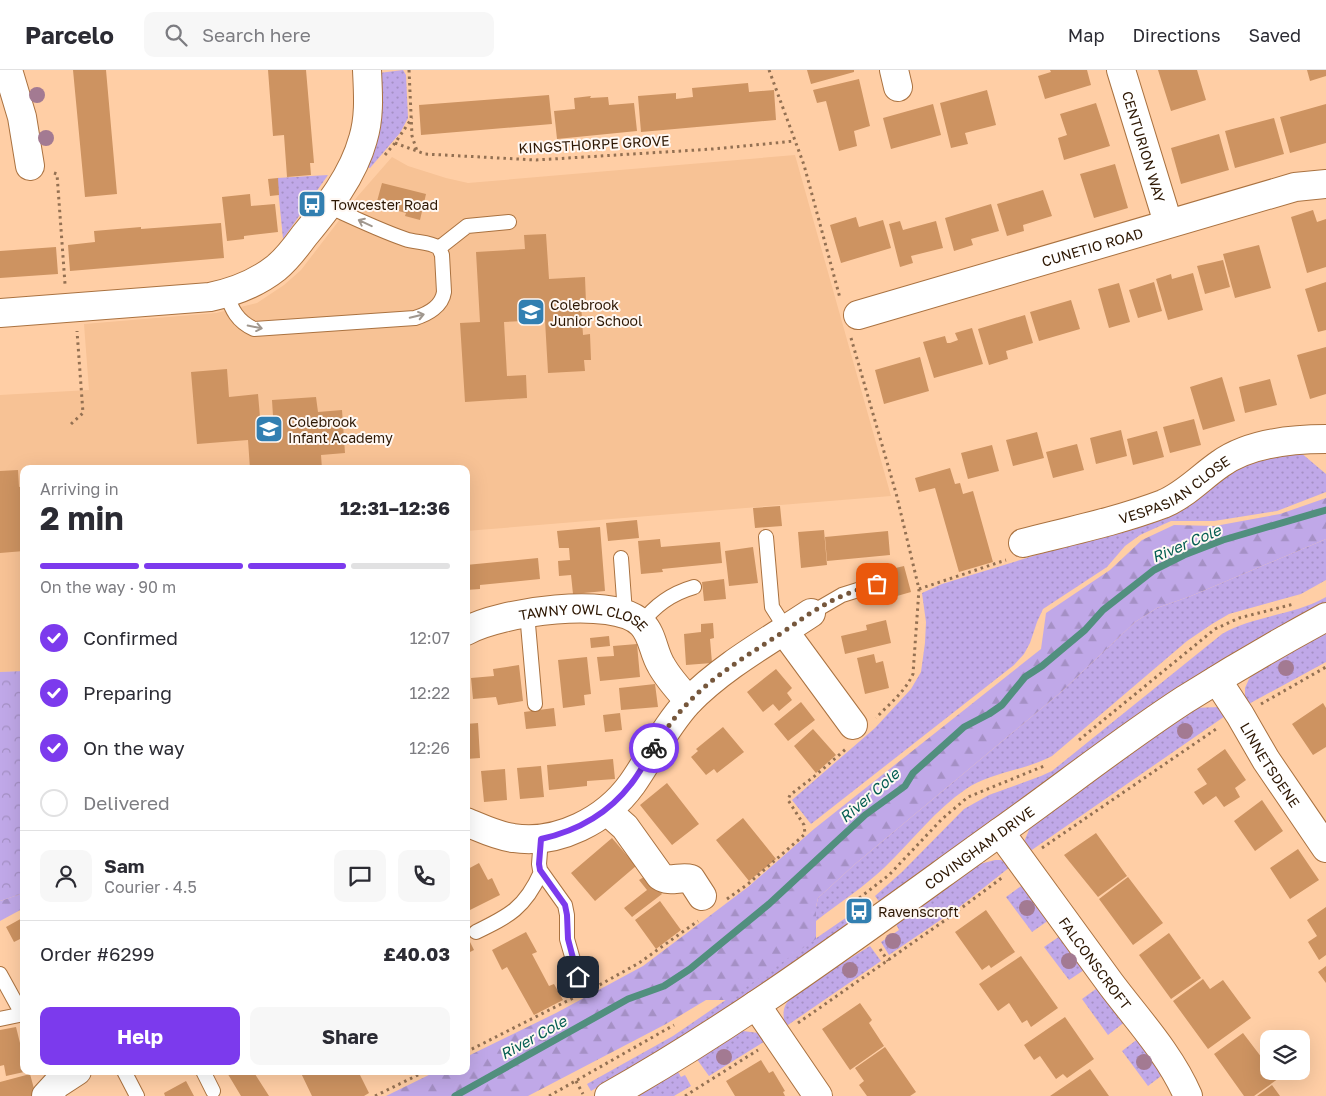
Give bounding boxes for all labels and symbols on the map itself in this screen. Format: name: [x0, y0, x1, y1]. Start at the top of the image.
street label: CENTURION WAY: [1119, 89, 1170, 204]
street label: KINGSTHORPE GROVE: [518, 132, 670, 156]
bus stop icon: Towcester Road: [297, 189, 327, 219]
place label: Towcester Road: [331, 196, 438, 213]
one-way arrow: [358, 218, 373, 227]
street label: CUNETIO ROAD: [1039, 224, 1145, 269]
place label: Colebrook Junior School: [550, 296, 642, 329]
school or university icon: Colebrook Junior School: [516, 297, 546, 327]
one-way arrow: [408, 311, 424, 320]
one-way arrow: [247, 323, 263, 333]
place label: Colebrook Infant Academy: [288, 413, 393, 446]
school or university icon: Colebrook Infant Academy: [254, 414, 284, 444]
street label: VESPASIAN CLOSE: [1117, 451, 1233, 527]
water label: River Cole: [1149, 520, 1224, 566]
pin: [856, 563, 898, 605]
street label: TAWNY OWL CLOSE: [517, 600, 652, 634]
street label: LINNETSDENE: [1237, 719, 1304, 810]
courier: [629, 723, 679, 773]
water label: River Cole: [835, 763, 903, 826]
street label: COVINGHAM DRIVE: [921, 802, 1037, 892]
bus stop icon: Ravenscroft: [844, 896, 874, 926]
place label: Ravenscroft: [878, 903, 959, 920]
street label: FALCONSCROFT: [1056, 913, 1136, 1013]
pin: [557, 956, 599, 998]
water label: River Cole: [497, 1011, 570, 1063]

